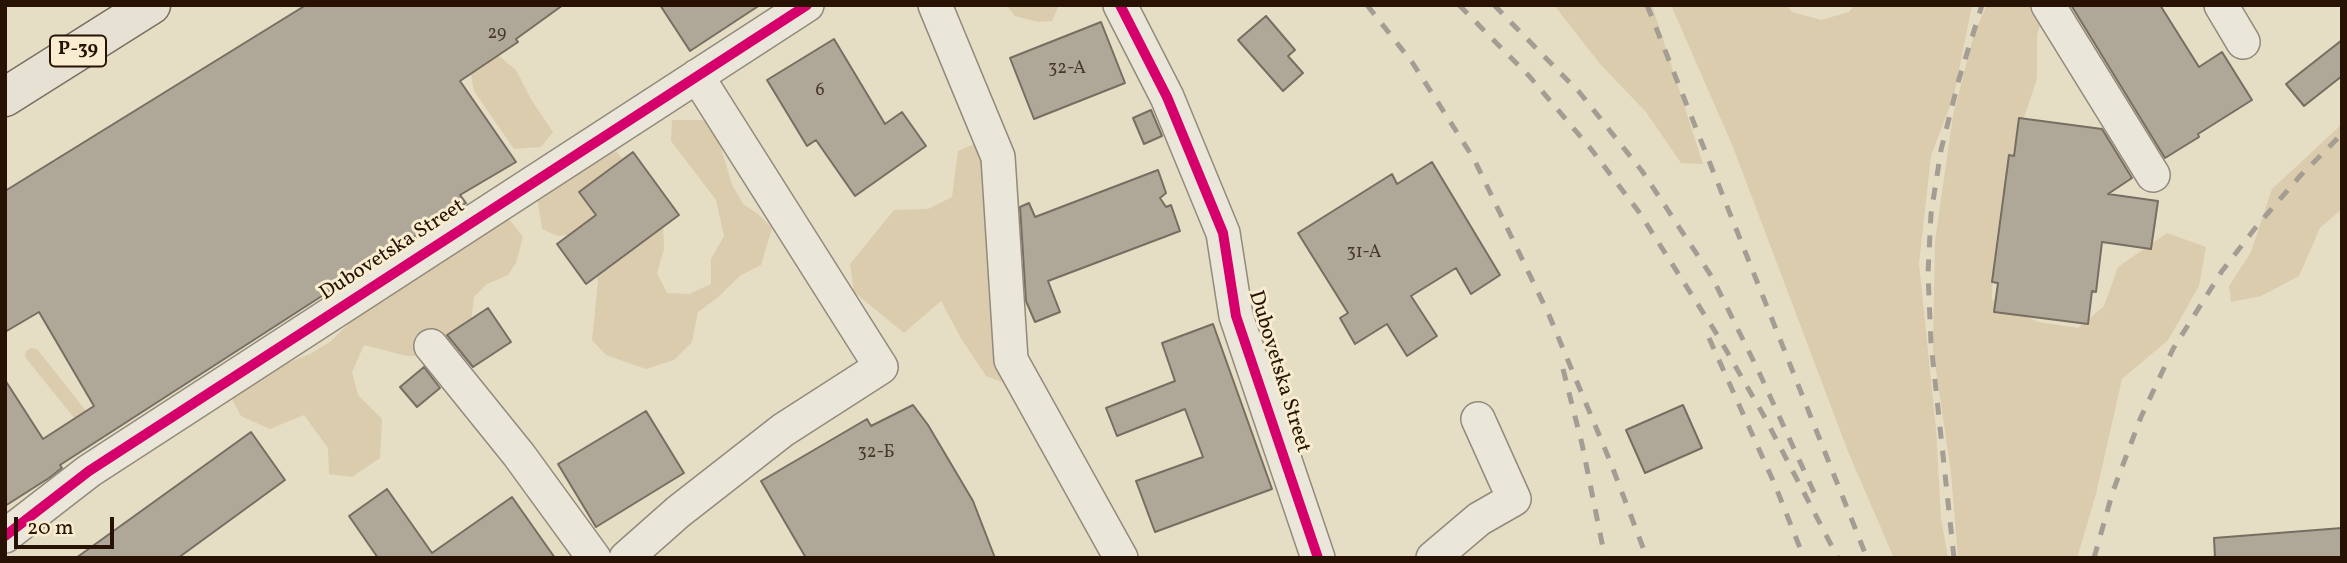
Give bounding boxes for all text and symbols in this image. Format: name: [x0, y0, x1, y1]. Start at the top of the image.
house number: 29: [488, 24, 506, 46]
road number: Р-39: [50, 36, 106, 66]
house number: 32-А: [1048, 59, 1086, 81]
house number: 6: [815, 81, 825, 103]
street label: Dubovetska Street: [316, 195, 470, 307]
house number: 31-А: [1347, 243, 1381, 265]
street label: Dubovetska Street: [1241, 288, 1315, 456]
house number: 32-Б: [858, 443, 894, 465]
scale bar: [18, 504, 117, 548]
text: 20 m: [27, 514, 73, 543]

